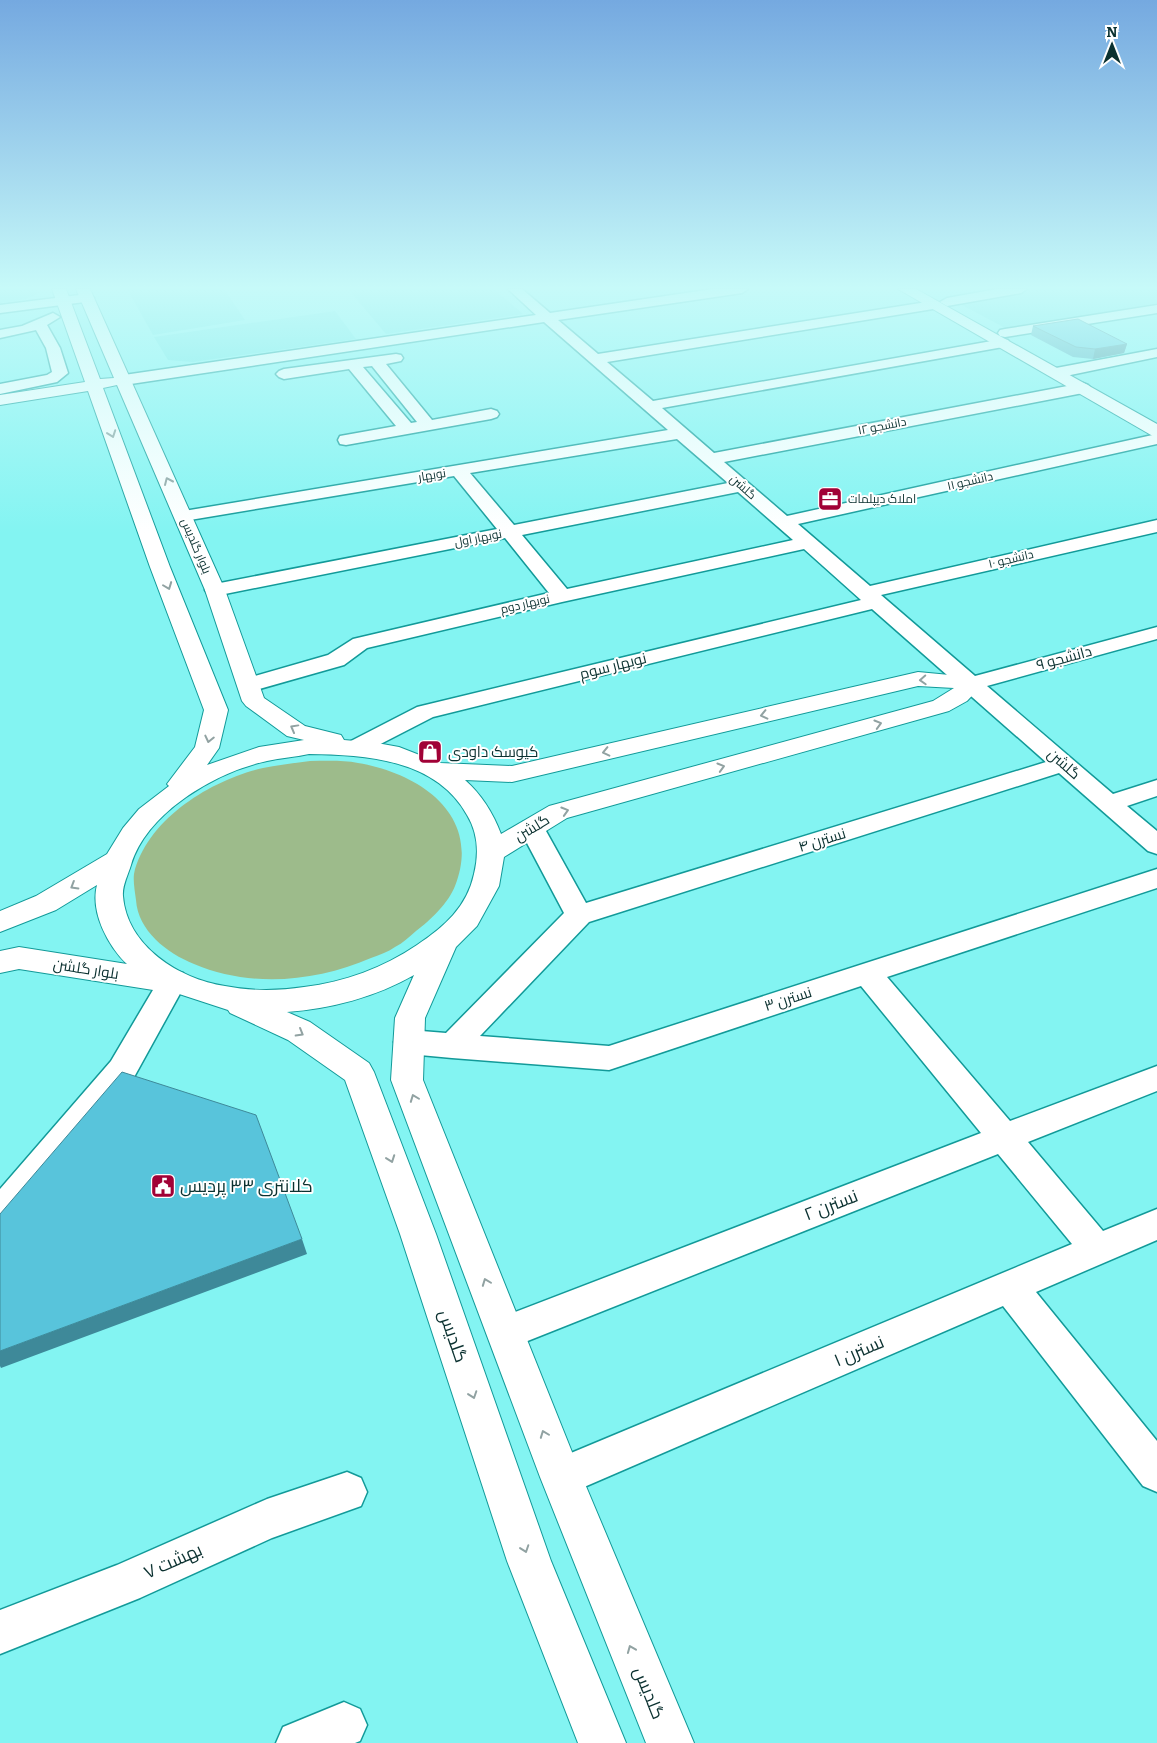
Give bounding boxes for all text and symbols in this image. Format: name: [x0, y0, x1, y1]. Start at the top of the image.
north arrow: [1087, 20, 1137, 70]
text: N: [1107, 24, 1118, 41]
street label: دانشجو ۱۲: [857, 414, 908, 438]
one-way arrow: [106, 429, 116, 438]
street label: نوبهار: [416, 466, 447, 484]
street label: دانشجو ۱۱: [946, 469, 994, 493]
street label: گلشن: [727, 472, 759, 502]
one-way arrow: [164, 477, 175, 486]
office icon: املاک دیپلمات: [817, 486, 843, 512]
place label: املاک دیپلمات: [848, 492, 916, 507]
street label: بلوار گلدیس: [178, 516, 214, 576]
street label: نوبهار اول: [453, 527, 503, 549]
street label: دانشجو ۱۰: [987, 547, 1035, 571]
one-way arrow: [162, 581, 172, 590]
street label: نوبهار دوم: [499, 592, 551, 617]
street label: دانشجو ۹: [1034, 642, 1094, 674]
street label: نوبهار سوم: [578, 649, 649, 684]
one-way arrow: [918, 674, 926, 685]
one-way arrow: [760, 709, 769, 720]
one-way arrow: [873, 719, 881, 729]
one-way arrow: [291, 724, 300, 734]
one-way arrow: [204, 734, 215, 743]
shop icon: کیوسک داودی: [417, 739, 443, 765]
place label: کیوسک داودی: [448, 743, 538, 762]
street label: گلشن: [1043, 745, 1084, 784]
one-way arrow: [602, 746, 611, 757]
one-way arrow: [717, 762, 726, 773]
one-way arrow: [560, 806, 568, 816]
street label: گلشن: [511, 811, 553, 846]
street label: نسترن ۴: [796, 824, 848, 857]
one-way arrow: [71, 880, 80, 890]
street label: بلوار گلشن: [52, 955, 120, 984]
street label: نسترن ۳: [762, 983, 814, 1016]
one-way arrow: [295, 1026, 304, 1036]
one-way arrow: [410, 1094, 421, 1103]
one-way arrow: [385, 1154, 395, 1162]
public building icon: کلانتری ۳۳ پردیس: [150, 1173, 176, 1199]
place label: کلانتری ۳۳ پردیس: [180, 1175, 313, 1198]
street label: نسترن ۲: [801, 1185, 861, 1225]
one-way arrow: [481, 1278, 492, 1287]
street label: گلدیس: [434, 1307, 472, 1365]
street label: نسترن ۱: [831, 1331, 887, 1371]
one-way arrow: [467, 1390, 477, 1398]
one-way arrow: [540, 1430, 550, 1439]
street label: بهشت ۷: [140, 1538, 206, 1584]
one-way arrow: [519, 1544, 529, 1552]
one-way arrow: [627, 1645, 638, 1654]
street label: گلدیس: [629, 1664, 669, 1722]

